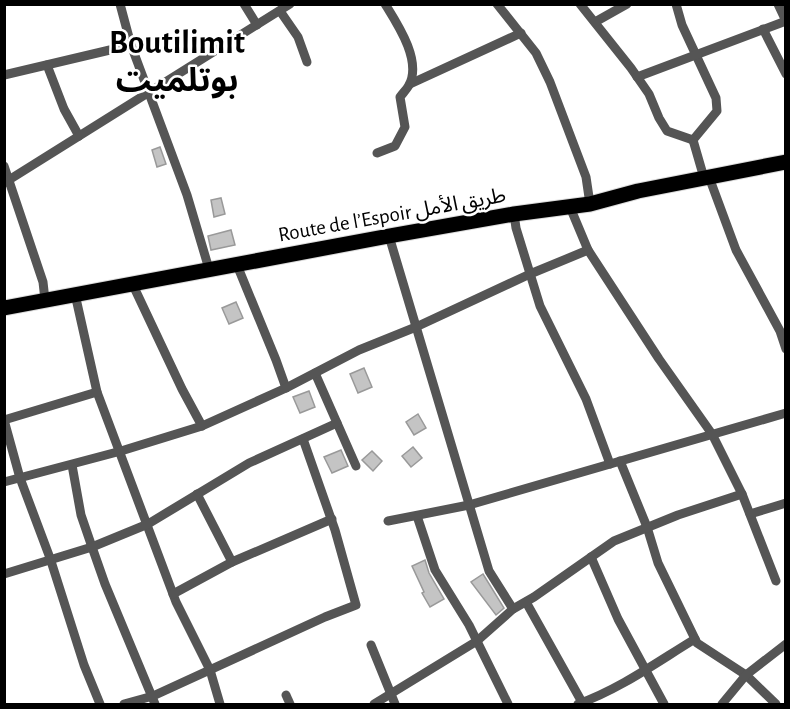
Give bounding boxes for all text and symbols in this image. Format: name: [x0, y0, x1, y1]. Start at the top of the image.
district label: Boutilimit بوتلميت: [109, 27, 245, 99]
street label: Route de l’Espoir طريق الأمل: [276, 184, 508, 247]

